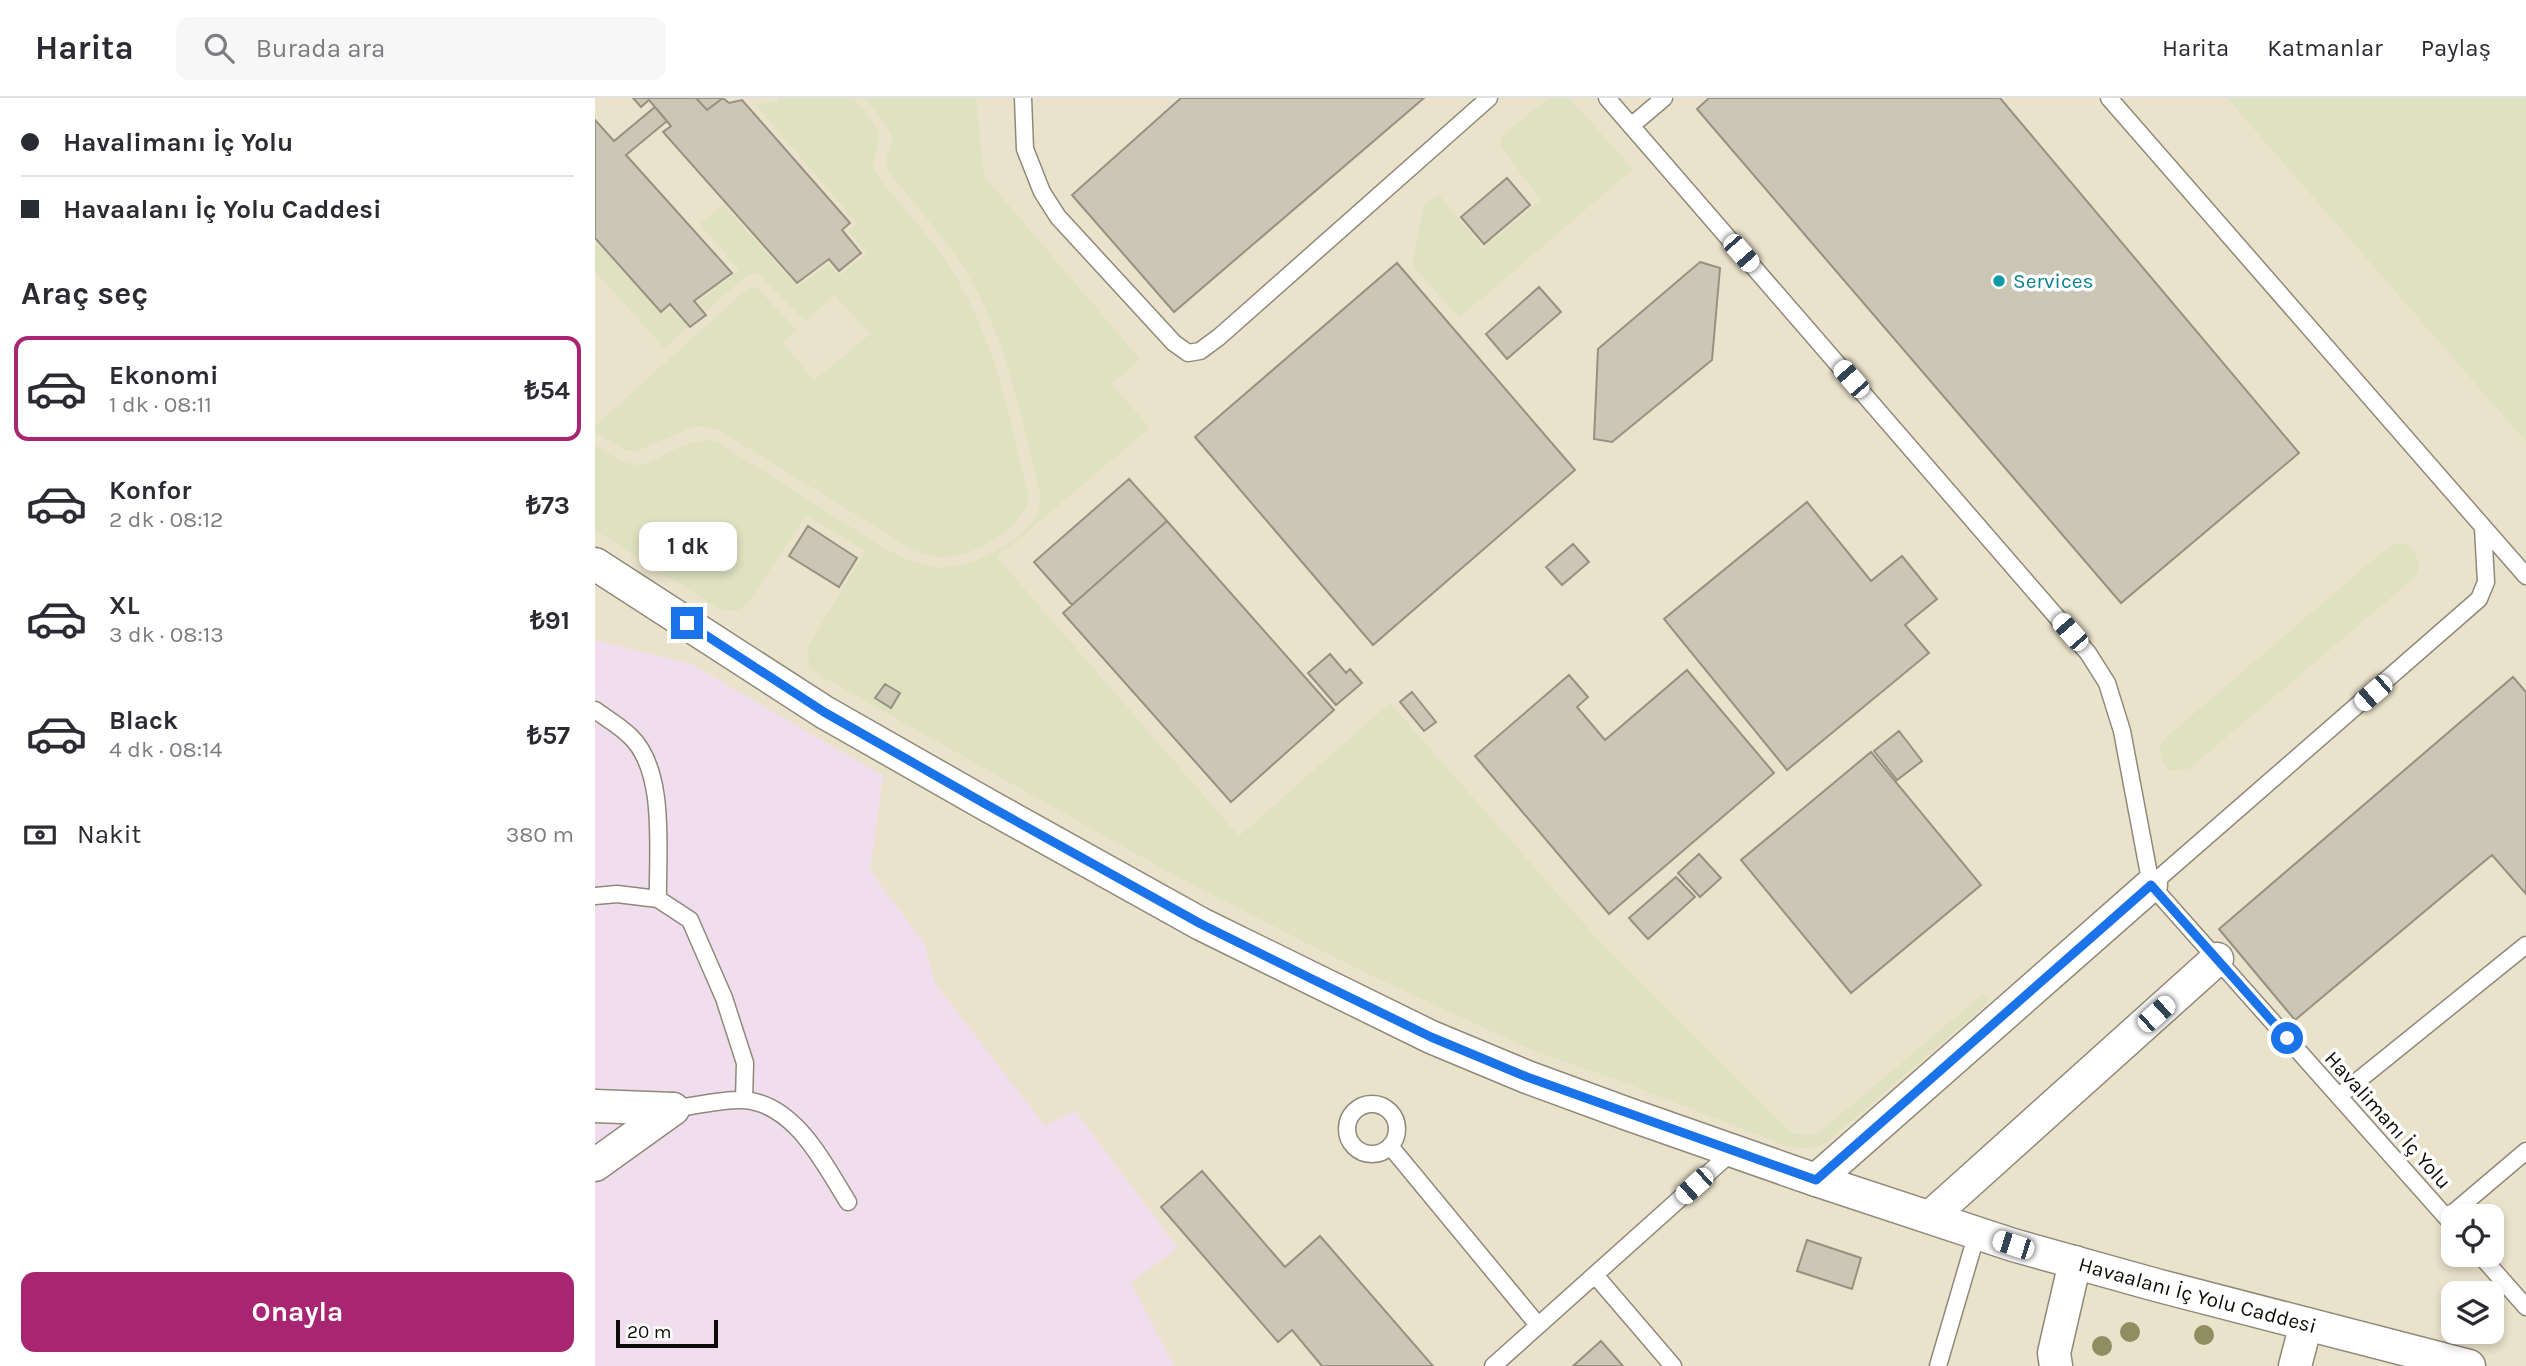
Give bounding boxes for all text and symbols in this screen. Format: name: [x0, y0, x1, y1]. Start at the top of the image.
search box: [176, 17, 666, 80]
text: Harita: [35, 29, 134, 67]
icon: search: [200, 29, 238, 67]
text: Burada ara: [256, 33, 385, 64]
text: Harita: [2162, 34, 2229, 62]
text: Katmanlar: [2267, 34, 2383, 62]
text: Paylaş: [2421, 34, 2491, 62]
text: Havalimanı İç Yolu: [63, 127, 293, 158]
text: Havaalanı İç Yolu Caddesi: [63, 194, 381, 225]
car: [1720, 230, 1763, 276]
place label: Services: [2013, 269, 2094, 293]
marker: Services: [1991, 273, 2007, 289]
text: Araç seç: [21, 275, 148, 312]
car: [1830, 356, 1873, 402]
icon: car: [25, 357, 88, 420]
text: Ekonomi: [109, 360, 218, 391]
text: ₺54: [525, 375, 570, 406]
text: 1 dk · 08:11: [109, 391, 212, 418]
icon: car: [25, 472, 88, 535]
text: Konfor: [109, 475, 191, 506]
text: ₺73: [526, 490, 570, 521]
text: 2 dk · 08:12: [109, 506, 223, 533]
callout: 1 dk: [638, 522, 736, 570]
text: 1 dk: [667, 533, 709, 560]
icon: car: [25, 587, 88, 650]
text: XL: [109, 590, 140, 621]
text: ₺91: [530, 605, 570, 636]
route end: [671, 607, 703, 639]
car: [2049, 609, 2092, 655]
text: 3 dk · 08:13: [109, 621, 224, 648]
car: [2351, 671, 2396, 715]
icon: car: [25, 702, 88, 765]
text: Black: [109, 705, 178, 736]
text: ₺57: [527, 720, 570, 751]
text: 4 dk · 08:14: [109, 736, 222, 763]
icon: cash: [21, 816, 59, 854]
text: Nakit: [77, 819, 141, 850]
text: 380 m: [506, 821, 574, 848]
car: [2134, 992, 2179, 1036]
route start: [2271, 1022, 2303, 1054]
street label: Havalimanı İç Yolu: [2320, 1046, 2456, 1194]
car: [1672, 1164, 1717, 1208]
map controls: [2441, 1204, 2504, 1344]
button: locate: [2441, 1204, 2504, 1267]
car: [1990, 1229, 2037, 1261]
street label: Havaalanı İç Yolu Caddesi: [2076, 1252, 2319, 1338]
button: Onayla: [21, 1272, 574, 1352]
button: layers: [2441, 1281, 2504, 1344]
scale bar: [616, 1317, 717, 1349]
text: 20 m: [627, 1321, 672, 1343]

